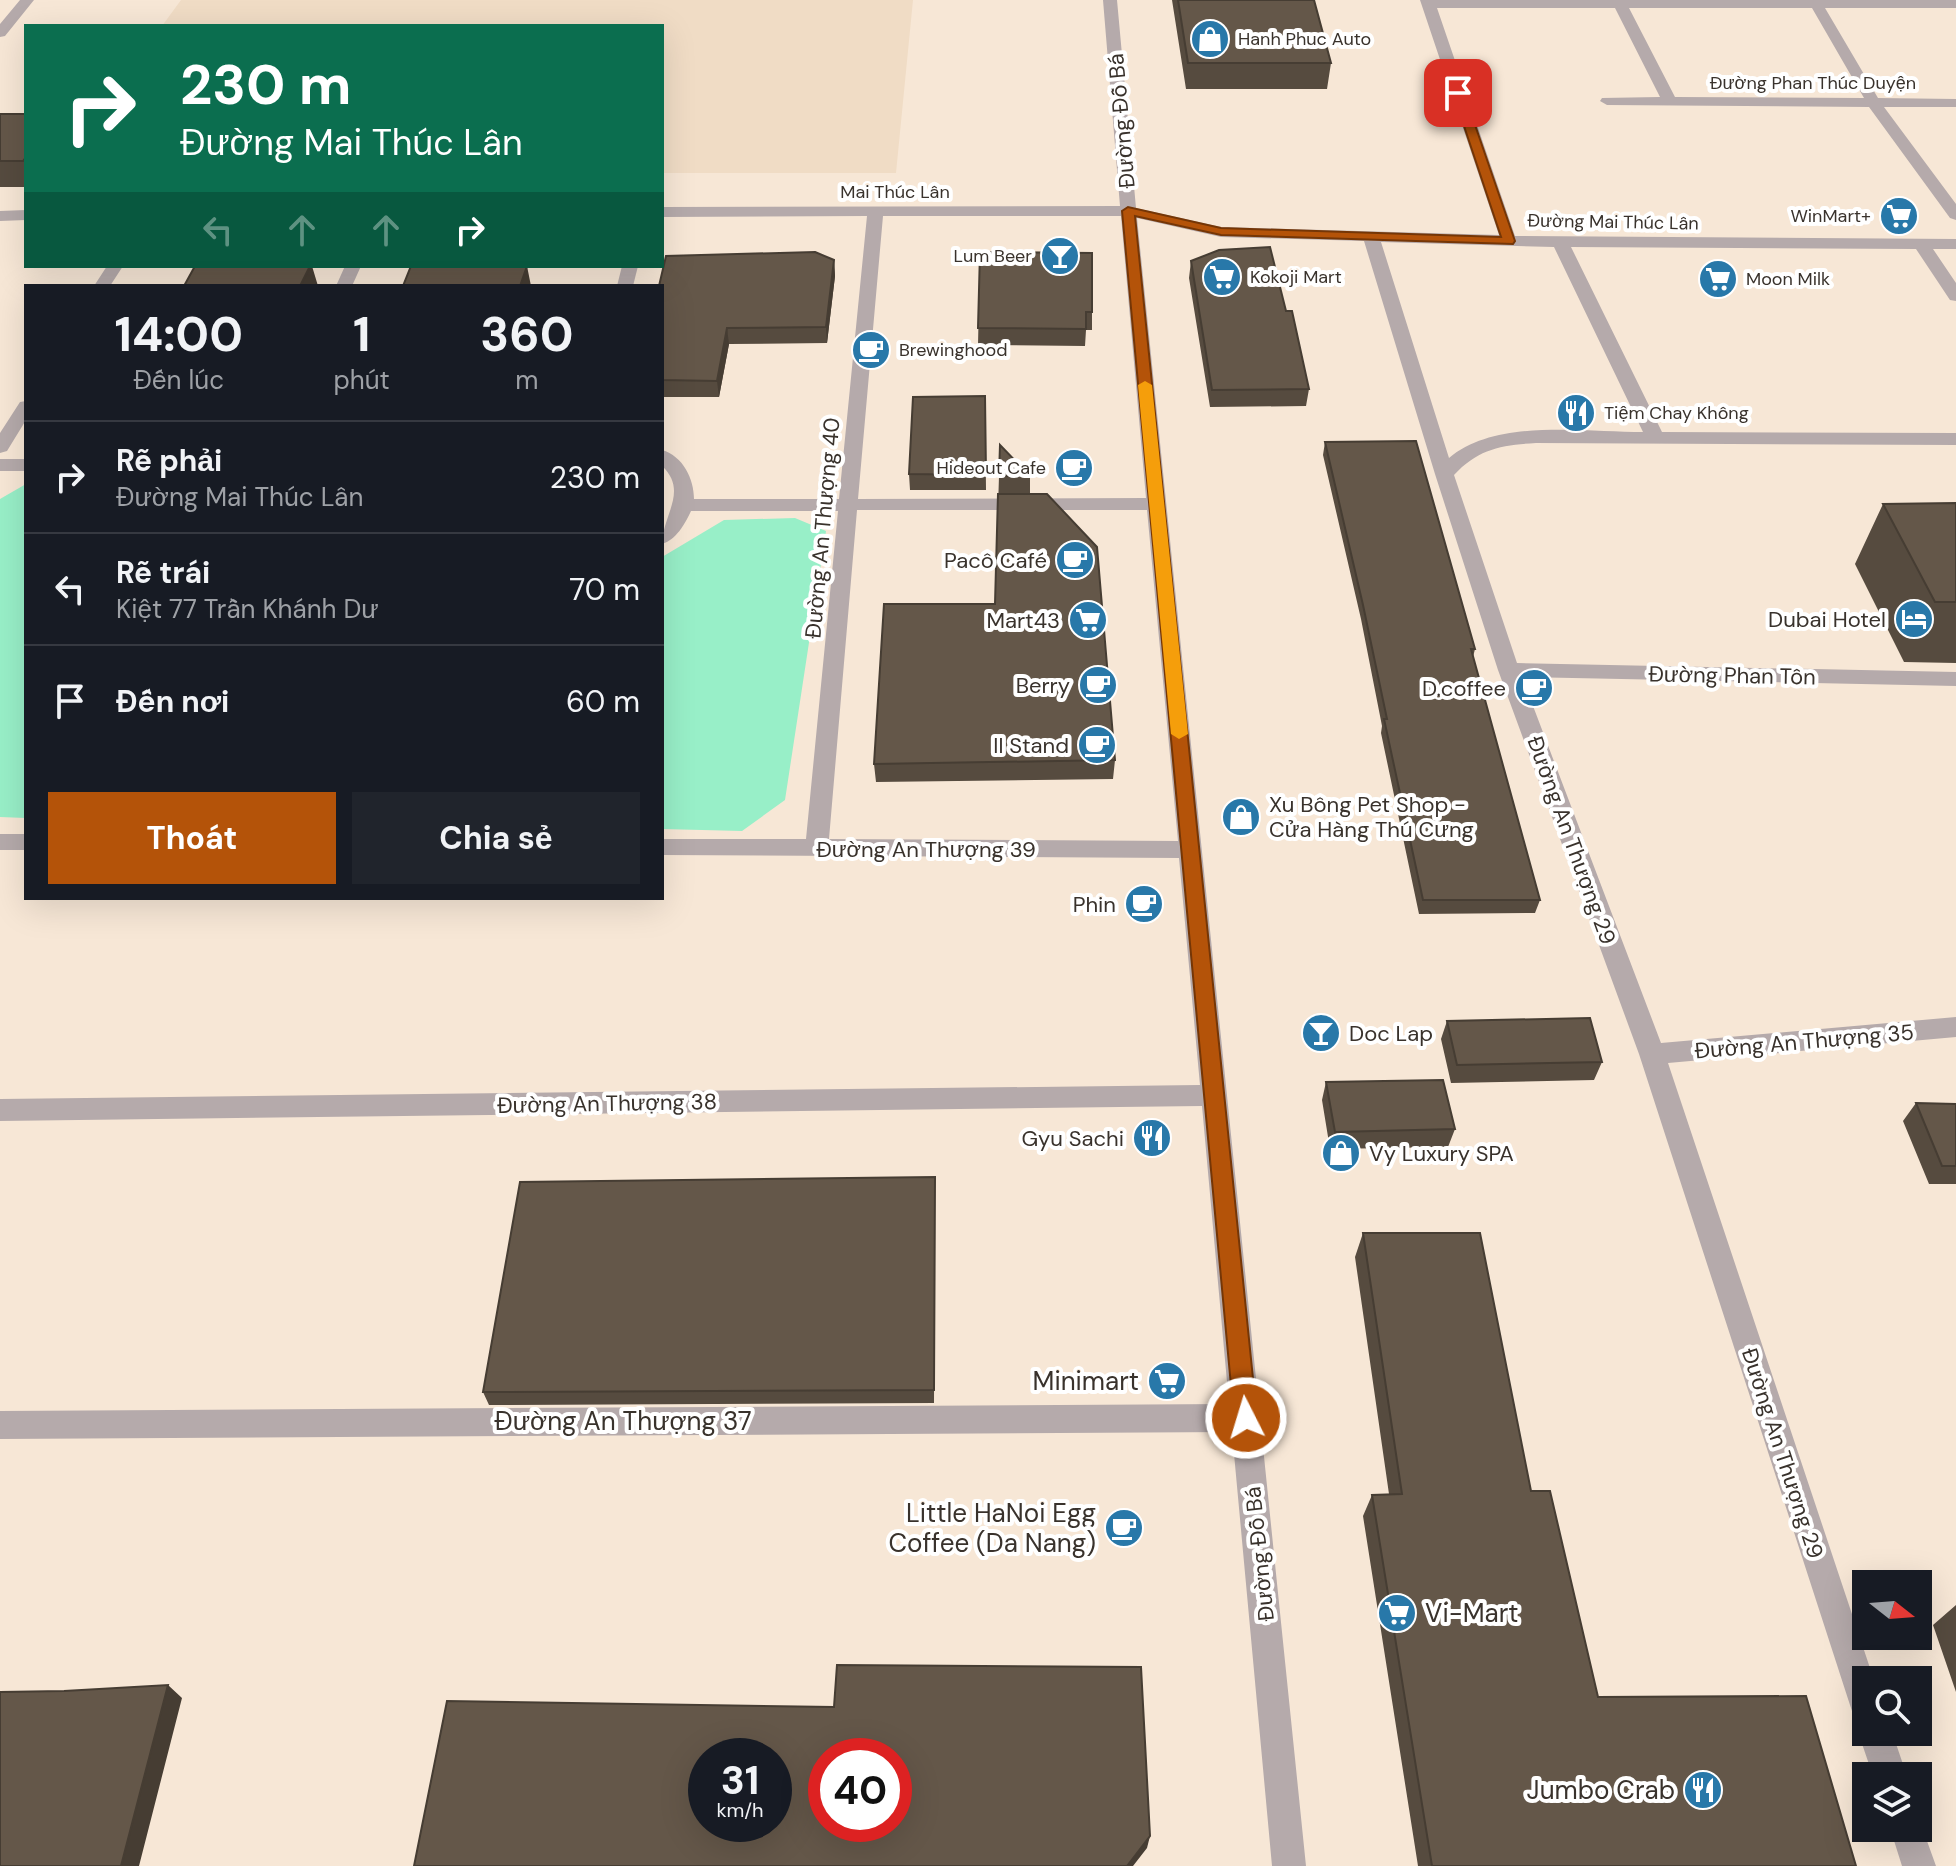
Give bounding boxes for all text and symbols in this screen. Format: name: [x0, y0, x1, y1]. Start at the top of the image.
shop icon: Hanh Phuc Auto: [1189, 18, 1231, 60]
place label: Hanh Phuc Auto: [1238, 27, 1371, 51]
text: 230 m: [180, 48, 351, 121]
street label: Đường Đỗ Bá: [1101, 52, 1142, 190]
icon: right: [48, 56, 152, 160]
pin: [1424, 59, 1492, 127]
icon: arrive: [1436, 71, 1480, 115]
street label: Đường Phan Thúc Duyện: [1710, 71, 1916, 95]
text: Đường Mai Thúc Lân: [180, 119, 523, 166]
street label: Mai Thúc Lân: [840, 180, 950, 204]
supermarket icon: WinMart+: [1878, 195, 1920, 237]
place label: WinMart+: [1790, 204, 1871, 228]
icon: left: [196, 208, 240, 252]
icon: ahead: [280, 208, 324, 252]
icon: ahead: [364, 208, 408, 252]
icon: right: [448, 208, 492, 252]
street label: Đường Mai Thúc Lân: [1527, 209, 1699, 235]
bar icon: Lum Beer: [1039, 235, 1081, 277]
place label: Lum Beer: [953, 244, 1032, 268]
supermarket icon: Kokoji Mart: [1201, 256, 1243, 298]
supermarket icon: Moon Milk: [1697, 258, 1739, 300]
place label: Kokoji Mart: [1250, 265, 1342, 289]
place label: Moon Milk: [1746, 267, 1830, 291]
text: 14:00: [115, 303, 243, 366]
text: 1: [353, 303, 370, 366]
text: 360: [480, 303, 573, 366]
cafe icon: Brewinghood: [850, 329, 892, 371]
place label: Brewinghood: [899, 338, 1007, 362]
text: Đến lúc: [133, 363, 224, 397]
text: phút: [333, 363, 390, 397]
text: m: [515, 363, 538, 397]
restaurant icon: Tiệm Chay Không: [1555, 392, 1597, 434]
place label: Tiệm Chay Không: [1604, 401, 1749, 425]
street label: Đường An Thượng 40: [798, 416, 847, 640]
text: Rẽ phải: [116, 441, 222, 480]
cafe icon: Hideout Cafe: [1053, 447, 1095, 489]
icon: right: [48, 455, 92, 499]
place label: Hideout Cafe: [936, 456, 1046, 480]
text: 230 m: [550, 458, 640, 497]
text: Đường Mai Thúc Lân: [116, 480, 363, 514]
cafe icon: Pacô Café: [1054, 539, 1096, 581]
place label: Pacô Café: [944, 546, 1047, 575]
text: Rẽ trái: [116, 553, 210, 592]
icon: left: [48, 567, 92, 611]
text: 70 m: [569, 570, 640, 609]
text: Kiệt 77 Trần Khánh Dư: [116, 592, 379, 626]
hotel icon: Dubai Hotel: [1893, 598, 1935, 640]
supermarket icon: Mart43: [1067, 599, 1109, 641]
place label: Dubai Hotel: [1768, 605, 1886, 634]
place label: Mart43: [986, 606, 1060, 635]
street label: Đường Phan Tôn: [1648, 660, 1816, 691]
cafe icon: Berry: [1077, 664, 1119, 706]
cafe icon: D.coffee: [1513, 667, 1555, 709]
place label: Berry: [1016, 671, 1070, 700]
place label: D.coffee: [1422, 674, 1506, 703]
icon: arrive: [48, 679, 92, 723]
text: Đến nơi: [116, 682, 229, 721]
text: 60 m: [566, 682, 640, 721]
cafe icon: Il Stand: [1076, 724, 1118, 766]
place label: Il Stand: [993, 731, 1069, 760]
street label: Đường An Thượng 29: [1520, 732, 1623, 948]
place label: Xu Bông Pet Shop - Cửa Hàng Thú Cưng: [1269, 790, 1474, 844]
button: Thoát: [48, 792, 336, 884]
button: Chia sẻ: [352, 792, 640, 884]
shop icon: Xu Bông Pet Shop - Cửa Hàng Thú Cưng: [1220, 796, 1262, 838]
street label: Đường An Thượng 39: [816, 835, 1036, 864]
cafe icon: Phin: [1123, 883, 1165, 925]
place label: Phin: [1073, 890, 1116, 919]
bar icon: Doc Lap: [1300, 1012, 1342, 1054]
street label: Đường An Thượng 35: [1693, 1017, 1915, 1066]
place label: Doc Lap: [1349, 1019, 1433, 1048]
street label: Đường An Thượng 38: [497, 1087, 717, 1120]
restaurant icon: Gyu Sachi: [1131, 1117, 1173, 1159]
place label: Gyu Sachi: [1021, 1124, 1124, 1153]
shop icon: Vy Luxury SPA: [1320, 1132, 1362, 1174]
place label: Vy Luxury SPA: [1369, 1139, 1514, 1168]
street label: Đường An Thượng 29: [1735, 1344, 1830, 1562]
supermarket icon: Minimart: [1146, 1360, 1188, 1402]
place label: Minimart: [1033, 1364, 1139, 1398]
position arrow: [1204, 1376, 1288, 1460]
street label: Đường An Thượng 37: [494, 1404, 752, 1438]
street label: Đường Đỗ Bá: [1238, 1485, 1281, 1623]
place label: Little HaNoi Egg Coffee (Da Nang): [888, 1496, 1096, 1560]
cafe icon: Little HaNoi Egg Coffee (Da Nang): [1103, 1507, 1145, 1549]
north arrow: [1852, 1570, 1932, 1650]
map controls: [1852, 1570, 1932, 1842]
supermarket icon: Vi-Mart: [1376, 1592, 1418, 1634]
place label: Vi-Mart: [1425, 1596, 1519, 1630]
button: search: [1852, 1666, 1932, 1746]
speed limit sign: 40: [808, 1738, 912, 1842]
text: 31: [721, 1754, 759, 1806]
button: layers: [1852, 1762, 1932, 1842]
restaurant icon: Jumbo Crab: [1682, 1769, 1724, 1811]
place label: Jumbo Crab: [1527, 1773, 1675, 1807]
text: km/h: [716, 1797, 764, 1823]

